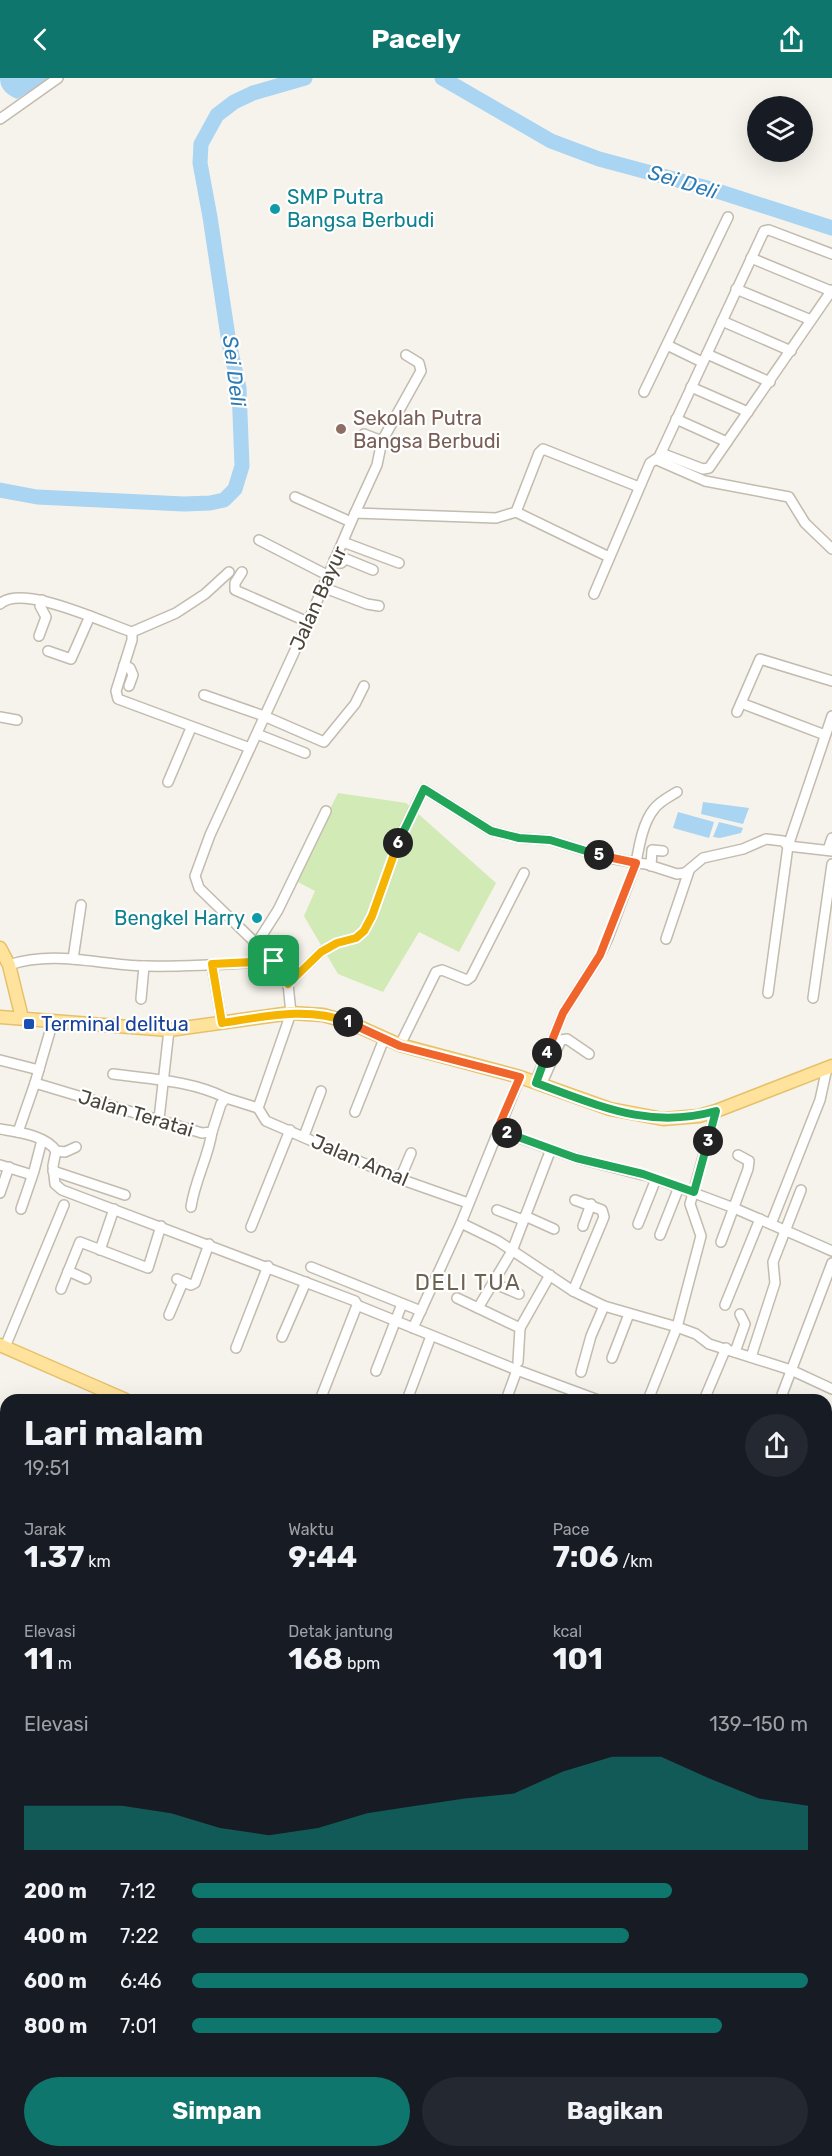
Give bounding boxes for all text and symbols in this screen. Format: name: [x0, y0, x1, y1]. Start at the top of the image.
icon: back: [24, 23, 57, 56]
text: Pacely: [371, 23, 461, 55]
icon: share: [775, 23, 808, 56]
map controls: [747, 96, 813, 162]
button: layers: [747, 96, 813, 162]
water label: Sei Deli: [645, 159, 722, 204]
place label: SMP Putra Bangsa Berbudi: [287, 185, 434, 232]
marker: SMP Putra Bangsa Berbudi: [268, 202, 282, 216]
water label: Sei Deli: [218, 334, 251, 409]
place label: Sekolah Putra Bangsa Berbudi: [353, 406, 500, 453]
marker: Sekolah Putra Bangsa Berbudi: [334, 422, 348, 436]
street label: Jalan Bayur: [284, 542, 352, 654]
pin: 6: [383, 828, 413, 858]
text: 6: [393, 833, 403, 852]
pin: 5: [584, 840, 614, 870]
text: 5: [594, 845, 604, 864]
place label: Bengkel Harry: [114, 906, 245, 930]
marker: Bengkel Harry: [250, 911, 264, 925]
pin: [248, 935, 299, 986]
icon: arrive: [257, 944, 290, 977]
pin: 1: [333, 1007, 363, 1037]
place label: Terminal delitua: [41, 1012, 189, 1036]
text: 1: [344, 1012, 352, 1031]
marker: Terminal delitua: [22, 1017, 36, 1031]
pin: 4: [532, 1038, 562, 1068]
text: 4: [542, 1043, 552, 1062]
street label: Jalan Teratai: [76, 1084, 196, 1142]
pin: 2: [492, 1118, 522, 1148]
text: 2: [502, 1123, 512, 1142]
pin: 3: [693, 1126, 723, 1156]
street label: Jalan Amal: [308, 1129, 412, 1191]
text: 3: [703, 1131, 713, 1150]
district label: DELI TUA: [415, 1269, 521, 1296]
text: Lari malam: [24, 1414, 203, 1453]
button: share: [745, 1414, 808, 1477]
text: 19:51: [24, 1456, 70, 1480]
text: Jarak: [24, 1520, 66, 1539]
text: Waktu: [288, 1520, 334, 1539]
text: Pace: [553, 1520, 589, 1539]
text: 1.37: [24, 1539, 84, 1575]
text: 9:44: [288, 1539, 357, 1575]
text: 7:06: [553, 1539, 619, 1575]
text: km: [84, 1552, 111, 1571]
text: /km: [619, 1552, 653, 1571]
text: Elevasi: [24, 1622, 76, 1641]
text: Detak jantung: [288, 1622, 393, 1641]
text: kcal: [553, 1622, 582, 1641]
text: 11: [24, 1641, 54, 1677]
text: 168: [288, 1641, 343, 1677]
text: 101: [553, 1641, 603, 1677]
text: m: [54, 1654, 72, 1673]
text: bpm: [343, 1654, 380, 1673]
text: Elevasi: [24, 1712, 89, 1736]
text: 139–150 m: [709, 1712, 808, 1736]
text: 200 m: [24, 1879, 87, 1903]
text: 7:12: [120, 1879, 156, 1903]
text: 400 m: [24, 1924, 87, 1948]
text: 7:22: [120, 1924, 159, 1948]
text: 600 m: [24, 1969, 87, 1993]
text: 6:46: [120, 1969, 162, 1993]
text: 800 m: [24, 2014, 87, 2038]
text: 7:01: [120, 2014, 157, 2038]
button: Simpan: [24, 2077, 410, 2146]
button: Bagikan: [422, 2077, 808, 2146]

